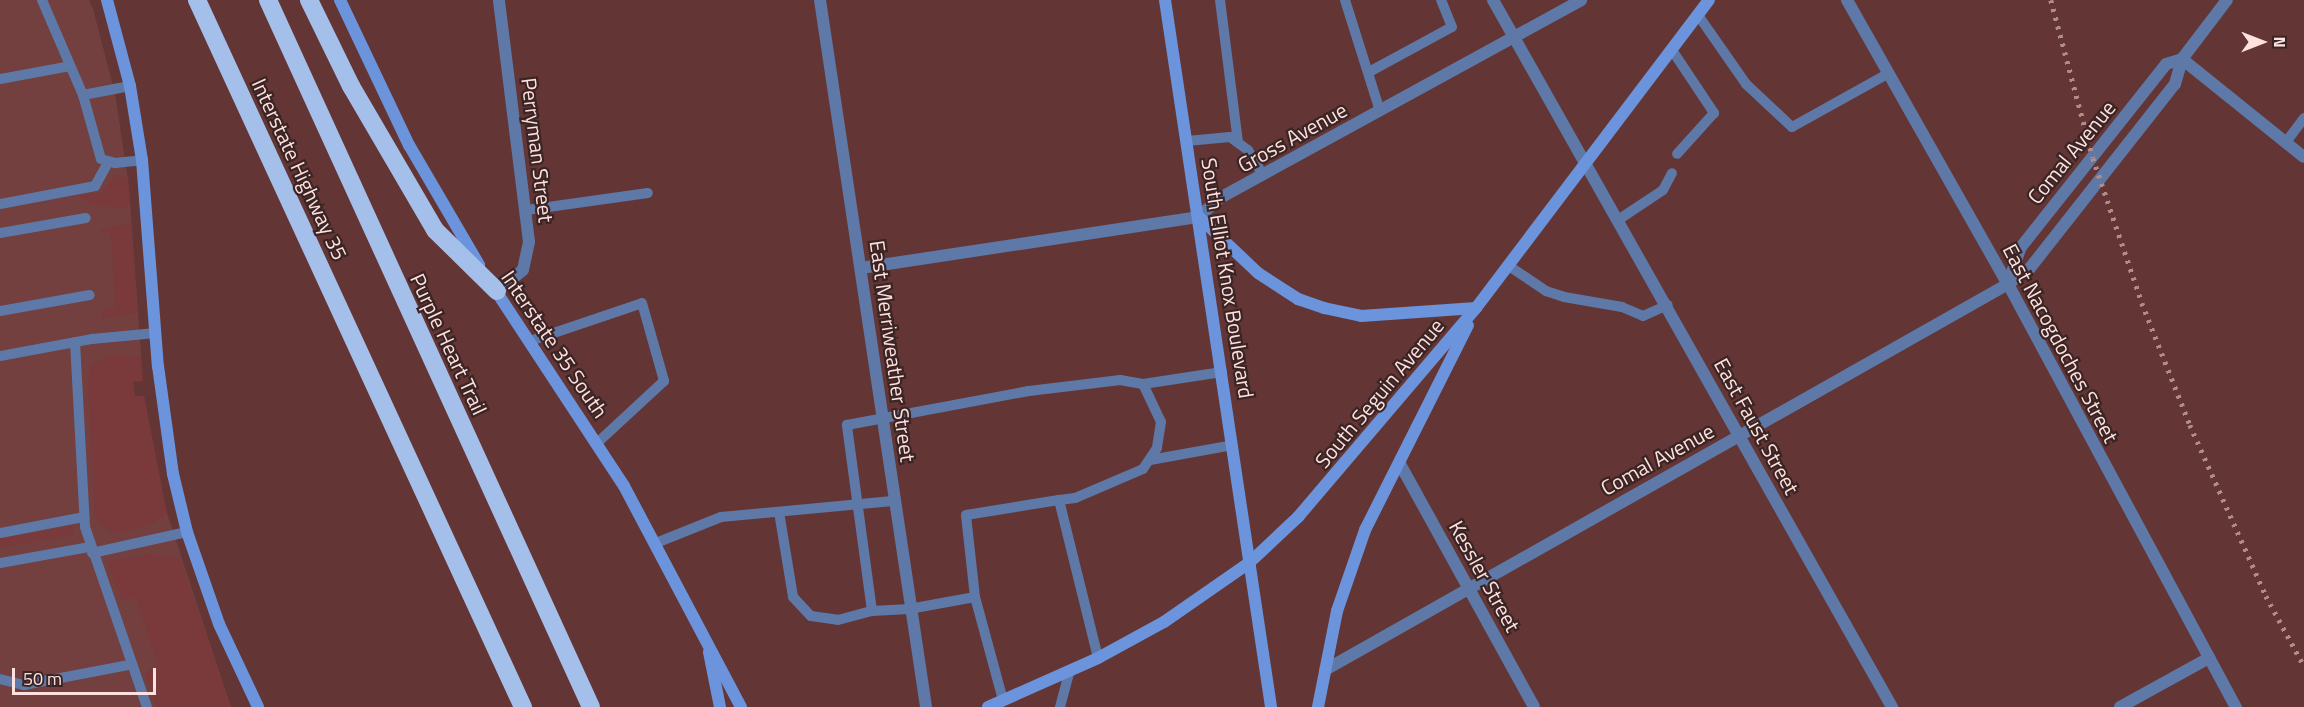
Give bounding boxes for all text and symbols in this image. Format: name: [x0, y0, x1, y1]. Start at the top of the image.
north arrow: [2232, 12, 2292, 72]
text: N: [2268, 36, 2292, 48]
street label: Interstate Highway 35: [247, 74, 353, 264]
street label: Perryman Street: [517, 76, 559, 224]
street label: Comal Avenue: [2022, 95, 2120, 209]
street label: Gross Avenue: [1233, 97, 1351, 177]
street label: South Elliot Knox Boulevard: [1197, 156, 1259, 400]
street label: East Merriweather Street: [865, 239, 921, 463]
street label: East Nacogdoches Street: [1998, 239, 2124, 447]
street label: Interstate 35 South: [496, 266, 614, 422]
street label: Purple Heart Trail: [405, 269, 493, 419]
street label: South Seguin Avenue: [1309, 313, 1449, 473]
street label: East Faust Street: [1709, 354, 1805, 498]
street label: Comal Avenue: [1596, 418, 1718, 500]
street label: Kessler Street: [1444, 516, 1526, 636]
scale bar: [15, 656, 159, 694]
text: 50 m: [23, 665, 62, 692]

